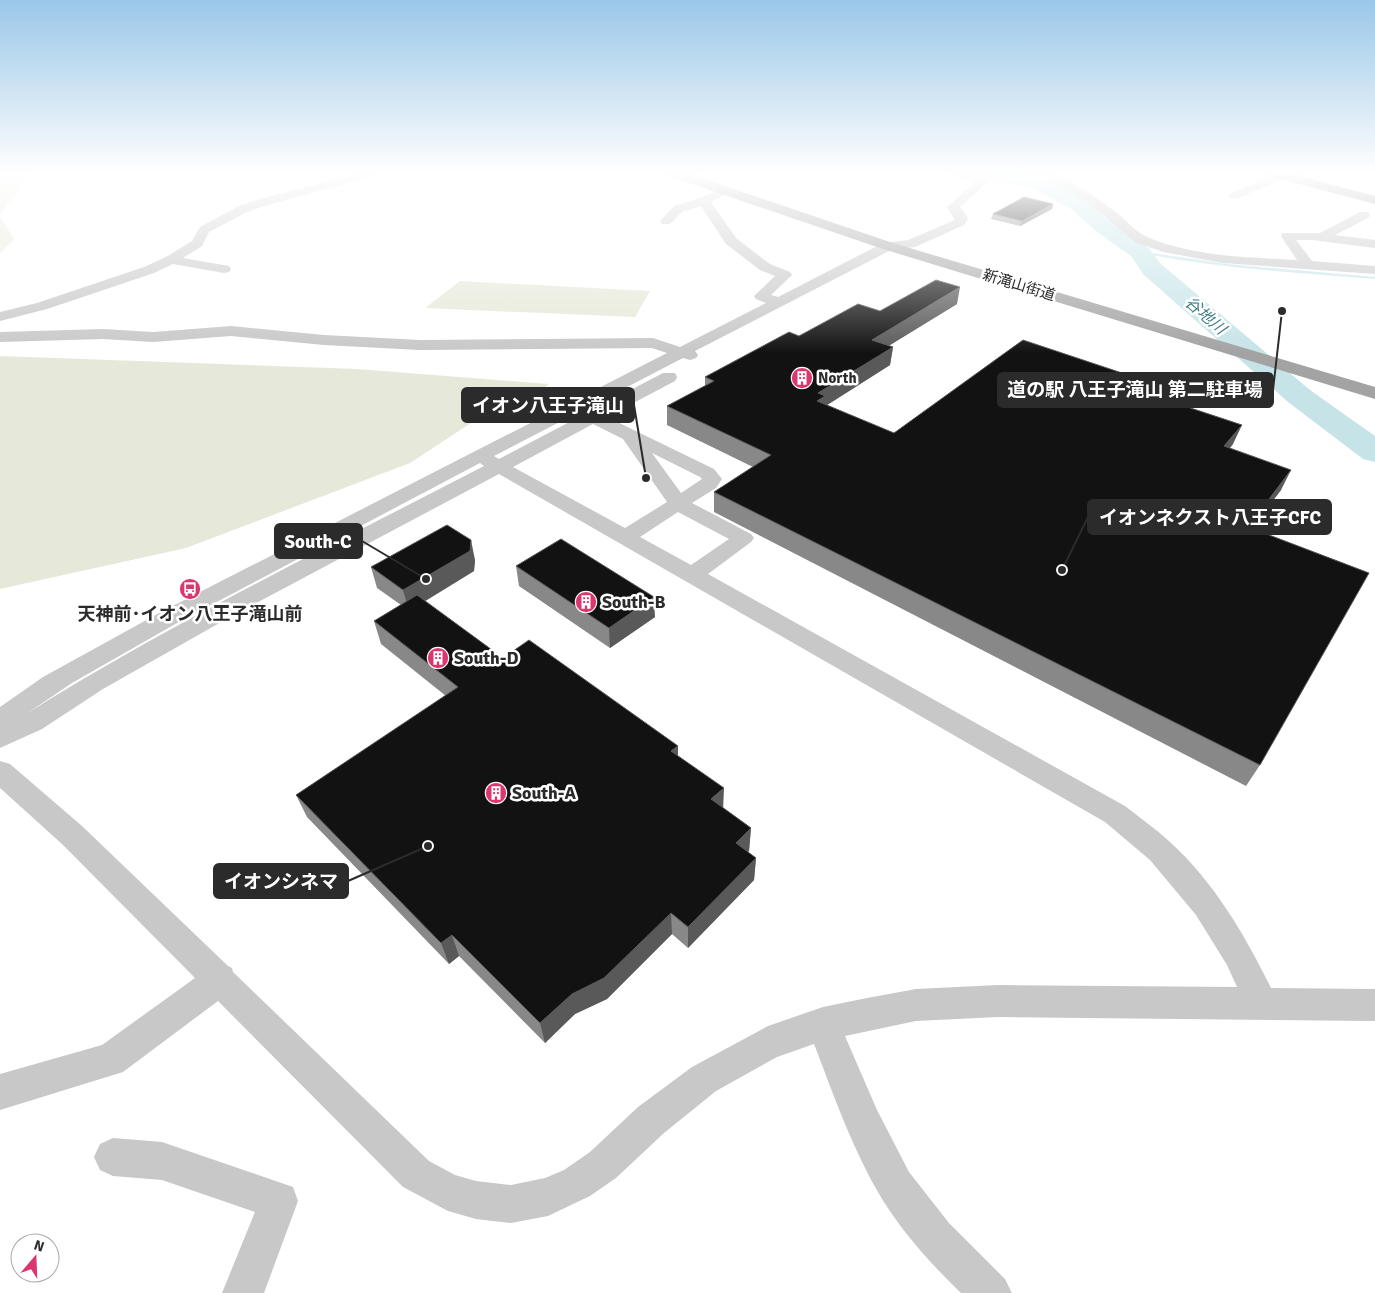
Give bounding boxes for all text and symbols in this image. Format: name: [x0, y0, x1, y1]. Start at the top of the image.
street label: 新滝山街道: [980, 265, 1058, 305]
water label: 谷地川: [1181, 292, 1232, 340]
building icon: North: [790, 366, 814, 390]
place label: North: [818, 369, 857, 387]
callout: 道の駅 八王子滝山 第二駐車場: [998, 373, 1273, 407]
text: 道の駅 八王子滝山 第二駐車場: [1007, 378, 1263, 402]
callout: イオン八王子滝山: [462, 388, 634, 422]
text: イオン八王子滝山: [472, 394, 624, 418]
callout: イオンネクスト八王子CFC: [1088, 500, 1331, 534]
text: イオンネクスト八王子CFC: [1099, 506, 1322, 530]
callout: South-C: [275, 524, 362, 558]
text: South-C: [284, 530, 352, 554]
bus stop icon: 天神前･イオン八王子滝山前: [178, 577, 202, 601]
building icon: South-B: [574, 590, 598, 614]
place label: South-B: [602, 591, 666, 613]
place label: 天神前･イオン八王子滝山前: [78, 603, 303, 625]
building icon: South-D: [426, 646, 450, 670]
place label: South-D: [454, 647, 519, 669]
building icon: South-A: [484, 781, 508, 805]
place label: South-A: [512, 782, 577, 804]
callout: イオンシネマ: [214, 864, 348, 898]
text: イオンシネマ: [224, 870, 338, 894]
north arrow: [10, 1233, 60, 1283]
text: N: [32, 1237, 46, 1256]

